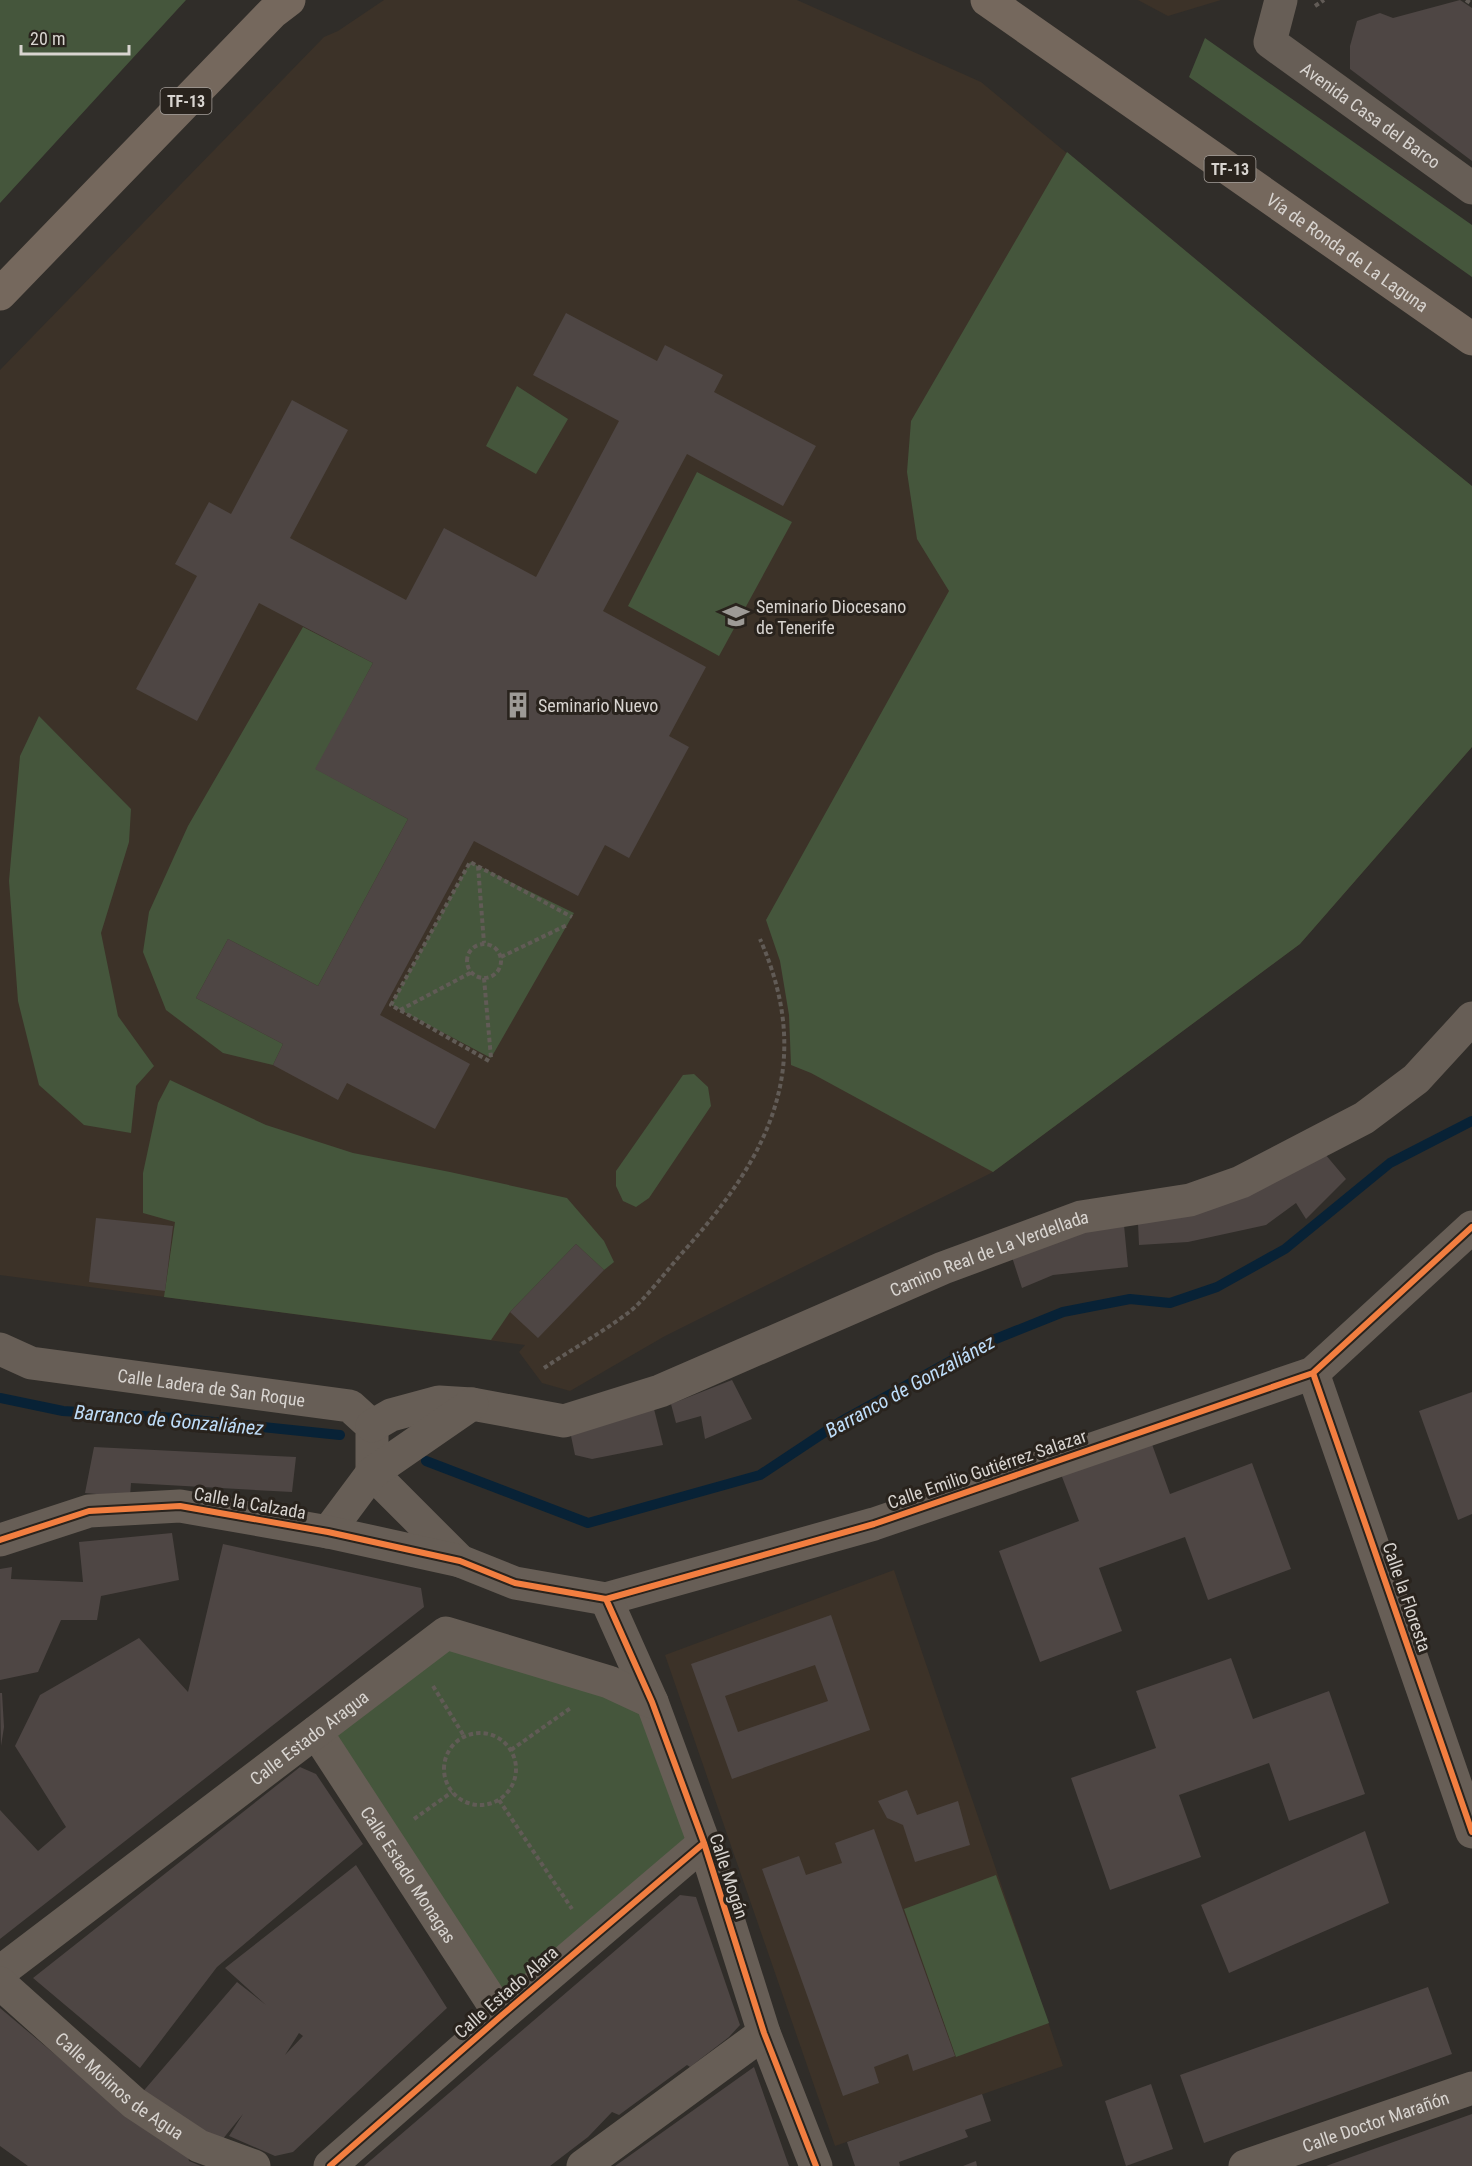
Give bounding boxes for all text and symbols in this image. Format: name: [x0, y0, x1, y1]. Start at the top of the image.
scale bar: [21, 18, 129, 56]
text: 20 m: [30, 28, 65, 49]
street label: Avenida Casa del Barco: [1297, 58, 1445, 172]
road number: TF-13: [160, 88, 212, 114]
road number: TF-13: [1204, 156, 1256, 182]
street label: Vía de Ronda de La Laguna: [1263, 188, 1433, 316]
place label: Seminario Diocesano de Tenerife: [756, 596, 906, 638]
school or university icon: Seminario Diocesano de Tenerife: [721, 601, 751, 631]
building icon: Seminario Nuevo: [503, 690, 533, 720]
place label: Seminario Nuevo: [538, 695, 658, 716]
street label: Camino Real de La Verdellada: [886, 1206, 1090, 1300]
water label: Barranco de Gonzaliánez: [821, 1329, 999, 1443]
street label: Calle Ladera de San Roque: [116, 1364, 307, 1410]
water label: Barranco de Gonzaliánez: [73, 1400, 265, 1440]
street label: Calle Emilio Gutiérrez Salazar: [885, 1425, 1090, 1513]
street label: Calle la Calzada: [192, 1483, 308, 1523]
street label: Calle la Floresta: [1378, 1540, 1436, 1654]
street label: Calle Estado Aragua: [245, 1685, 372, 1789]
street label: Calle Estado Monagas: [357, 1802, 461, 1947]
street label: Calle Mogán: [705, 1831, 753, 1921]
street label: Calle Estado Alara: [450, 1942, 562, 2042]
street label: Calle Molinos de Agua: [52, 2028, 188, 2144]
street label: Calle Doctor Marañón: [1299, 2086, 1452, 2156]

